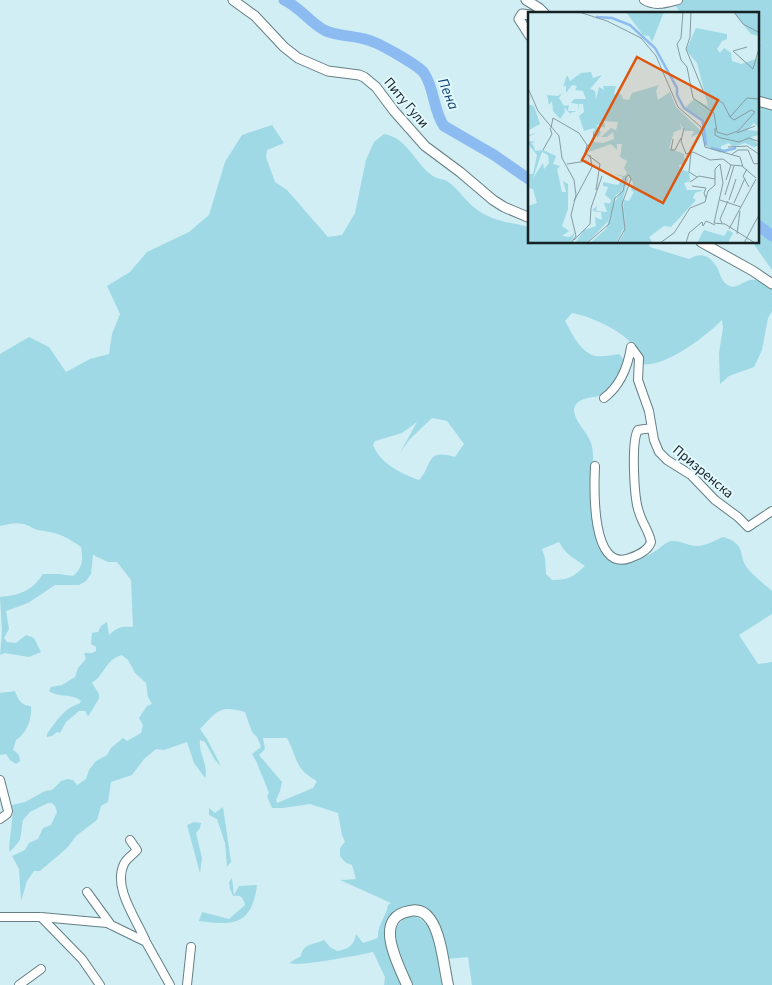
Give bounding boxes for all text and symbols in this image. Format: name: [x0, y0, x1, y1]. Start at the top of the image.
inset map: [528, 12, 760, 244]
street label: Питу Гули: [379, 73, 433, 133]
water label: Пена: [432, 75, 464, 113]
street label: Призренска: [668, 441, 738, 503]

